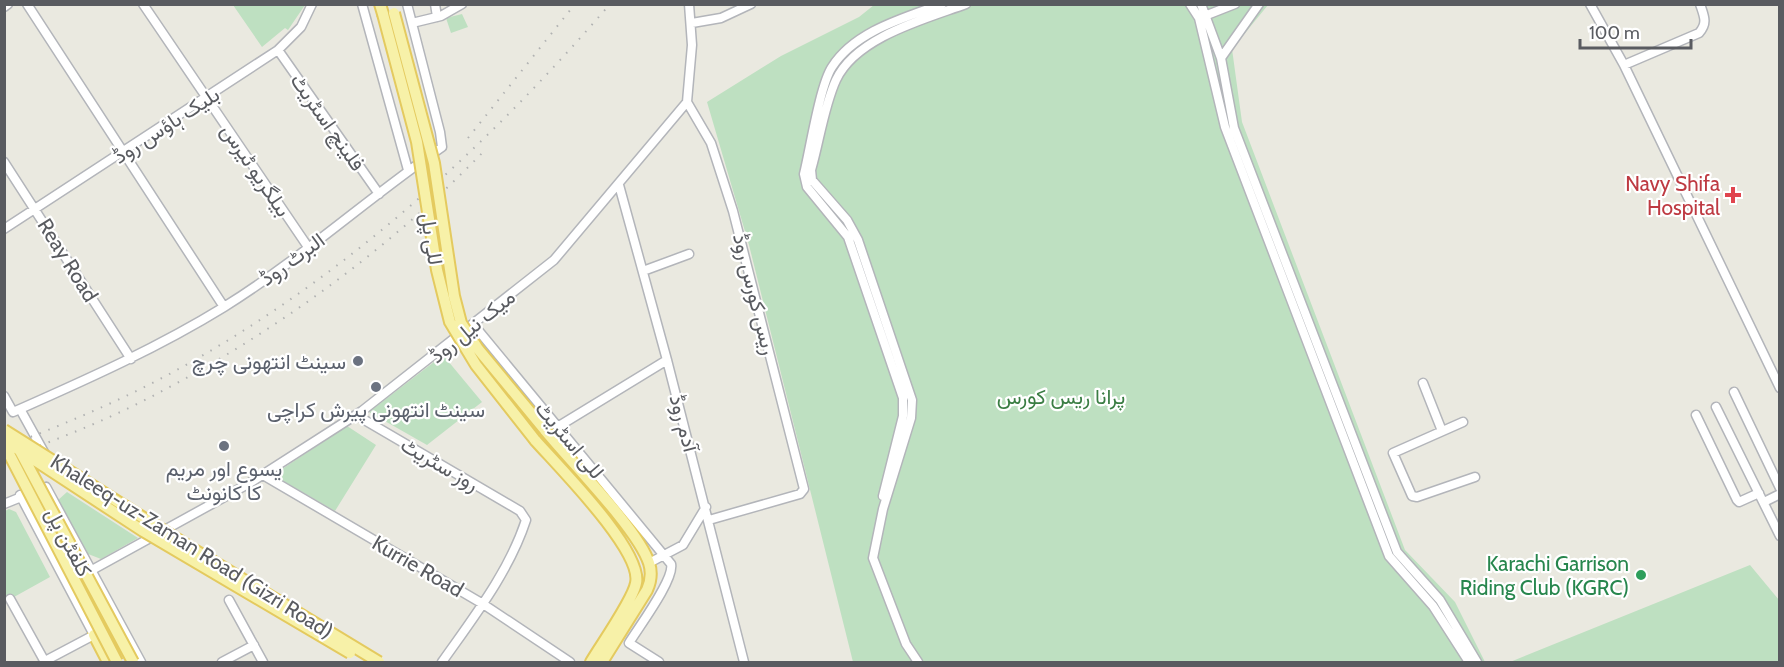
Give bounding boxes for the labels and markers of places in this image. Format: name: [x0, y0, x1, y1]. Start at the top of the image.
place label: Navy Shifa Hospital: [1625, 171, 1720, 220]
marker: Navy Shifa Hospital: [1724, 186, 1742, 204]
place label: سینٹ انتھونی چرچ: [192, 349, 346, 376]
marker: سینٹ انتھونی چرچ: [351, 354, 365, 368]
marker: سینٹ انتھونی پیرش کراچی: [369, 380, 383, 394]
place label: سینٹ انتھونی پیرش کراچی: [267, 397, 485, 424]
marker: یسوع اور مریم کا کانونٹ: [217, 439, 231, 453]
place label: یسوع اور مریم کا کانونٹ: [166, 456, 282, 506]
place label: Karachi Garrison Riding Club (KGRC): [1460, 551, 1629, 600]
marker: Karachi Garrison Riding Club (KGRC): [1634, 568, 1648, 582]

